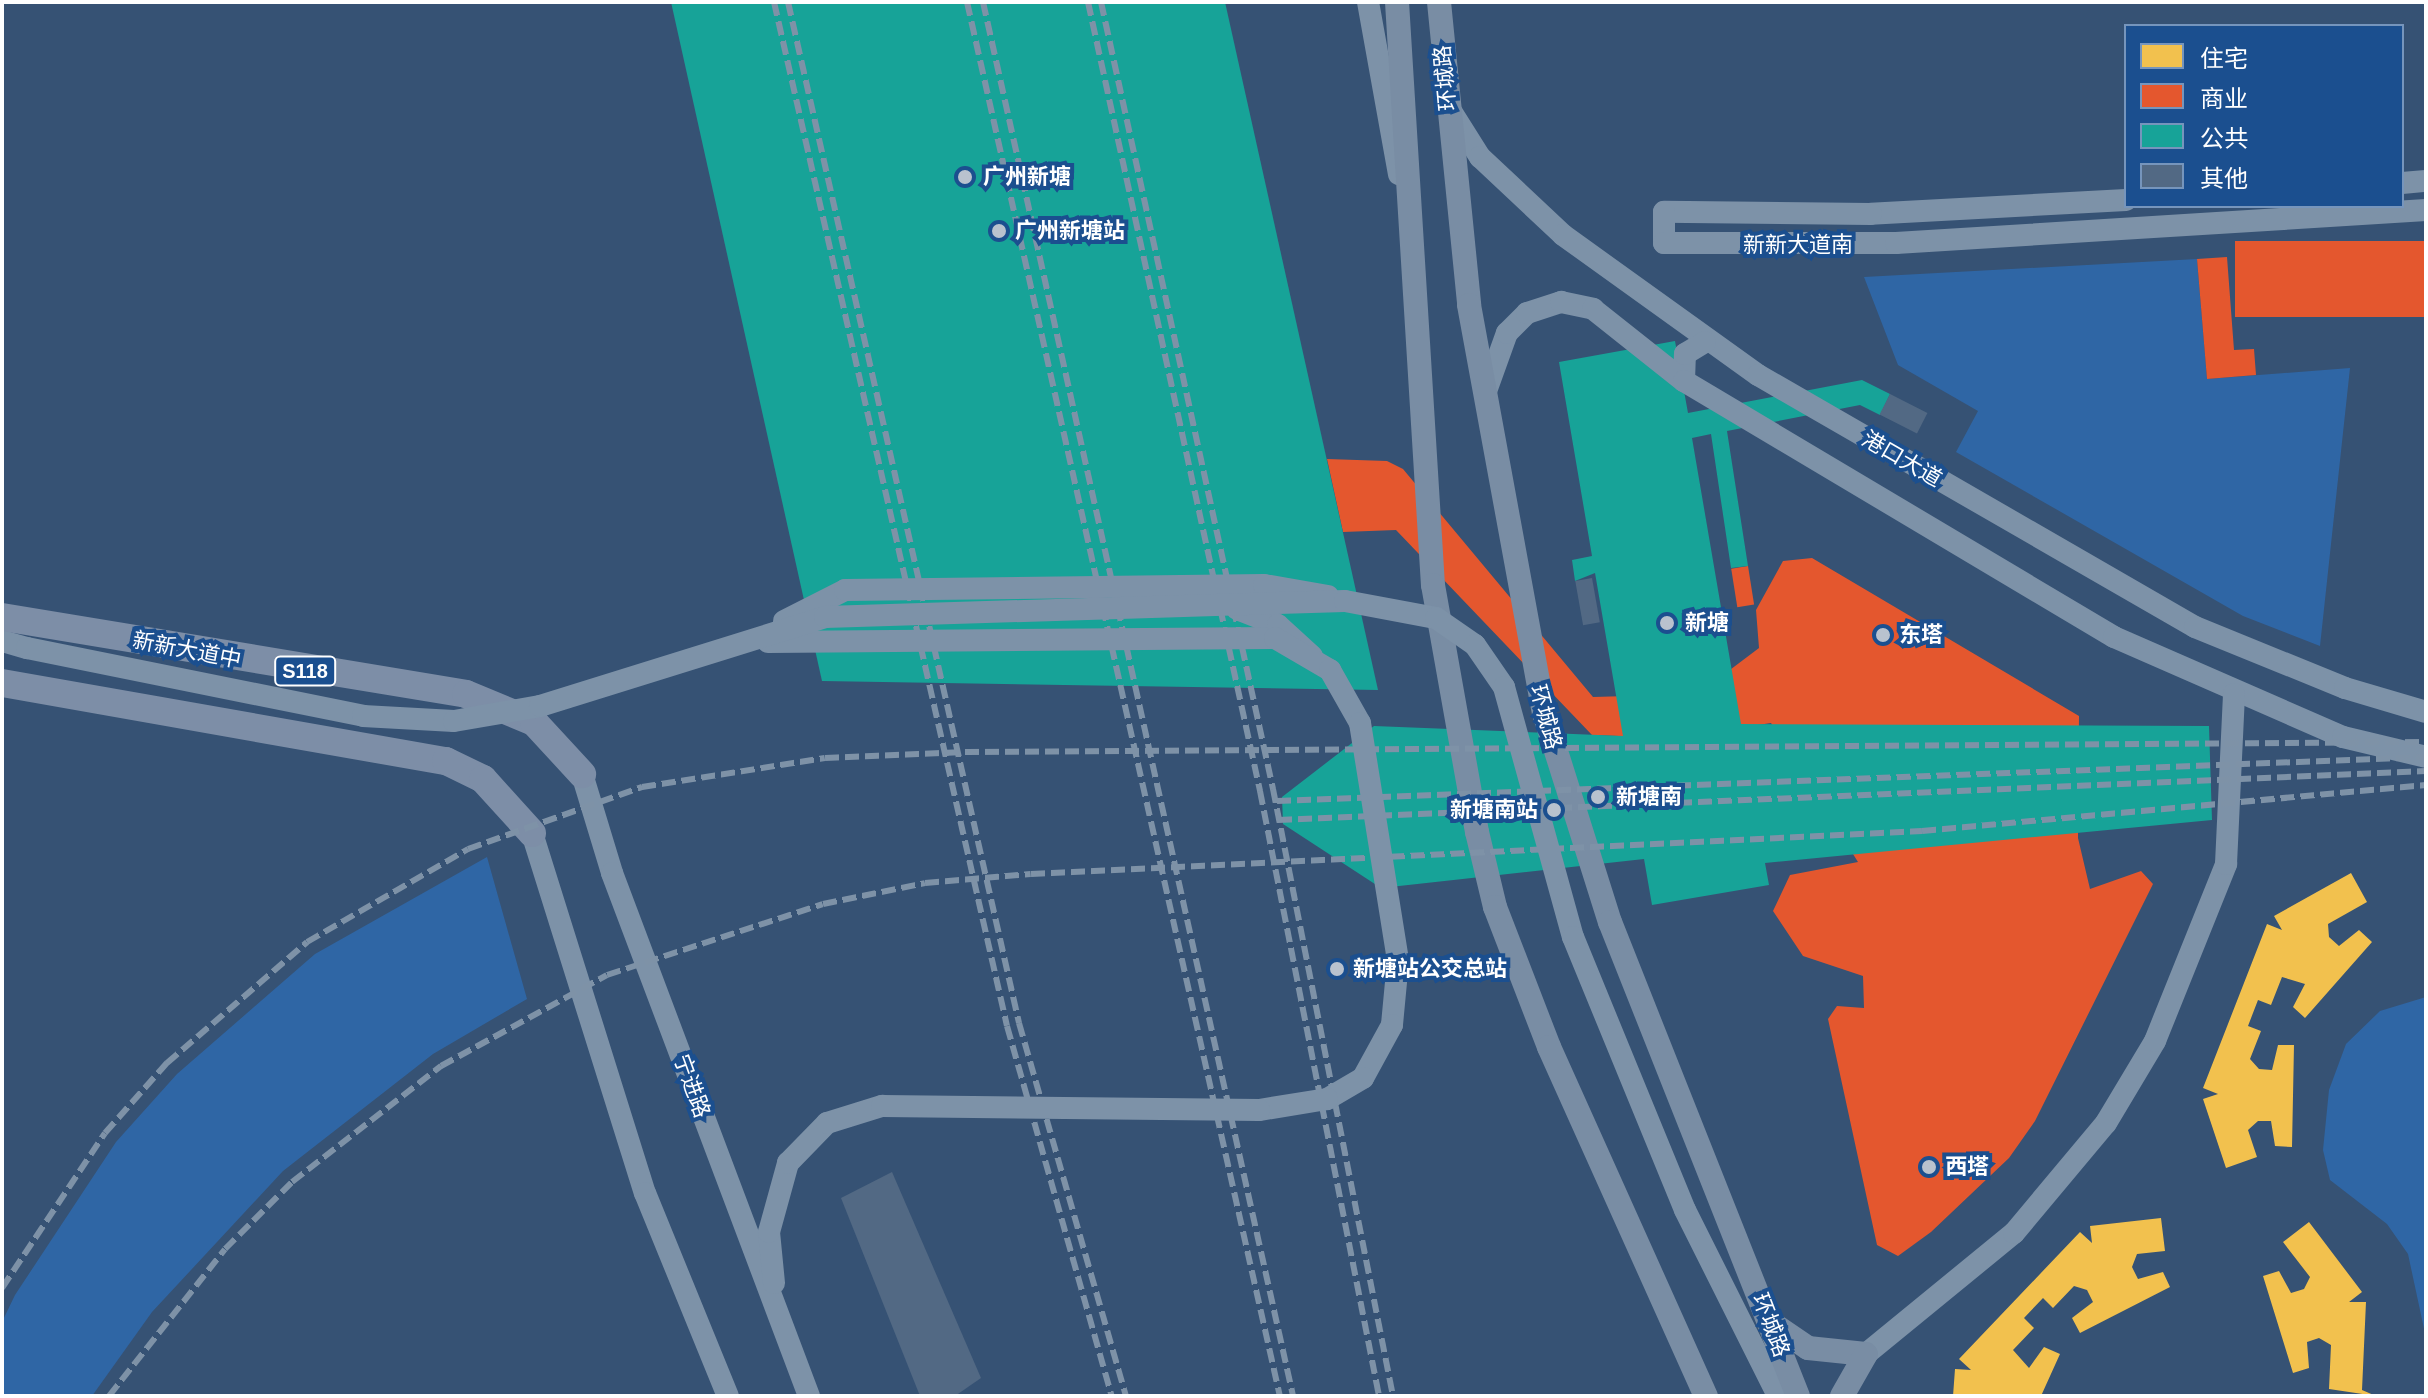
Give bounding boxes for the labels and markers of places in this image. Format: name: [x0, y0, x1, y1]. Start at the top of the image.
place label: 广州新塘: [983, 164, 1071, 190]
marker: 广州新塘: [954, 166, 976, 188]
place label: 广州新塘站: [1015, 218, 1125, 244]
marker: 广州新塘站: [990, 222, 1008, 240]
place label: 新塘: [1685, 610, 1729, 636]
marker: 新塘: [1656, 612, 1678, 634]
place label: 东塔: [1899, 622, 1943, 648]
marker: 东塔: [1874, 626, 1892, 644]
place label: 新塘南: [1616, 784, 1682, 810]
marker: 新塘南: [1587, 786, 1609, 808]
place label: 新塘南站: [1450, 797, 1538, 823]
marker: 新塘南站: [1545, 801, 1563, 819]
place label: 新塘站公交总站: [1353, 956, 1507, 982]
marker: 新塘站公交总站: [1328, 960, 1346, 978]
place label: 西塔: [1945, 1154, 1989, 1180]
marker: 西塔: [1920, 1158, 1938, 1176]

